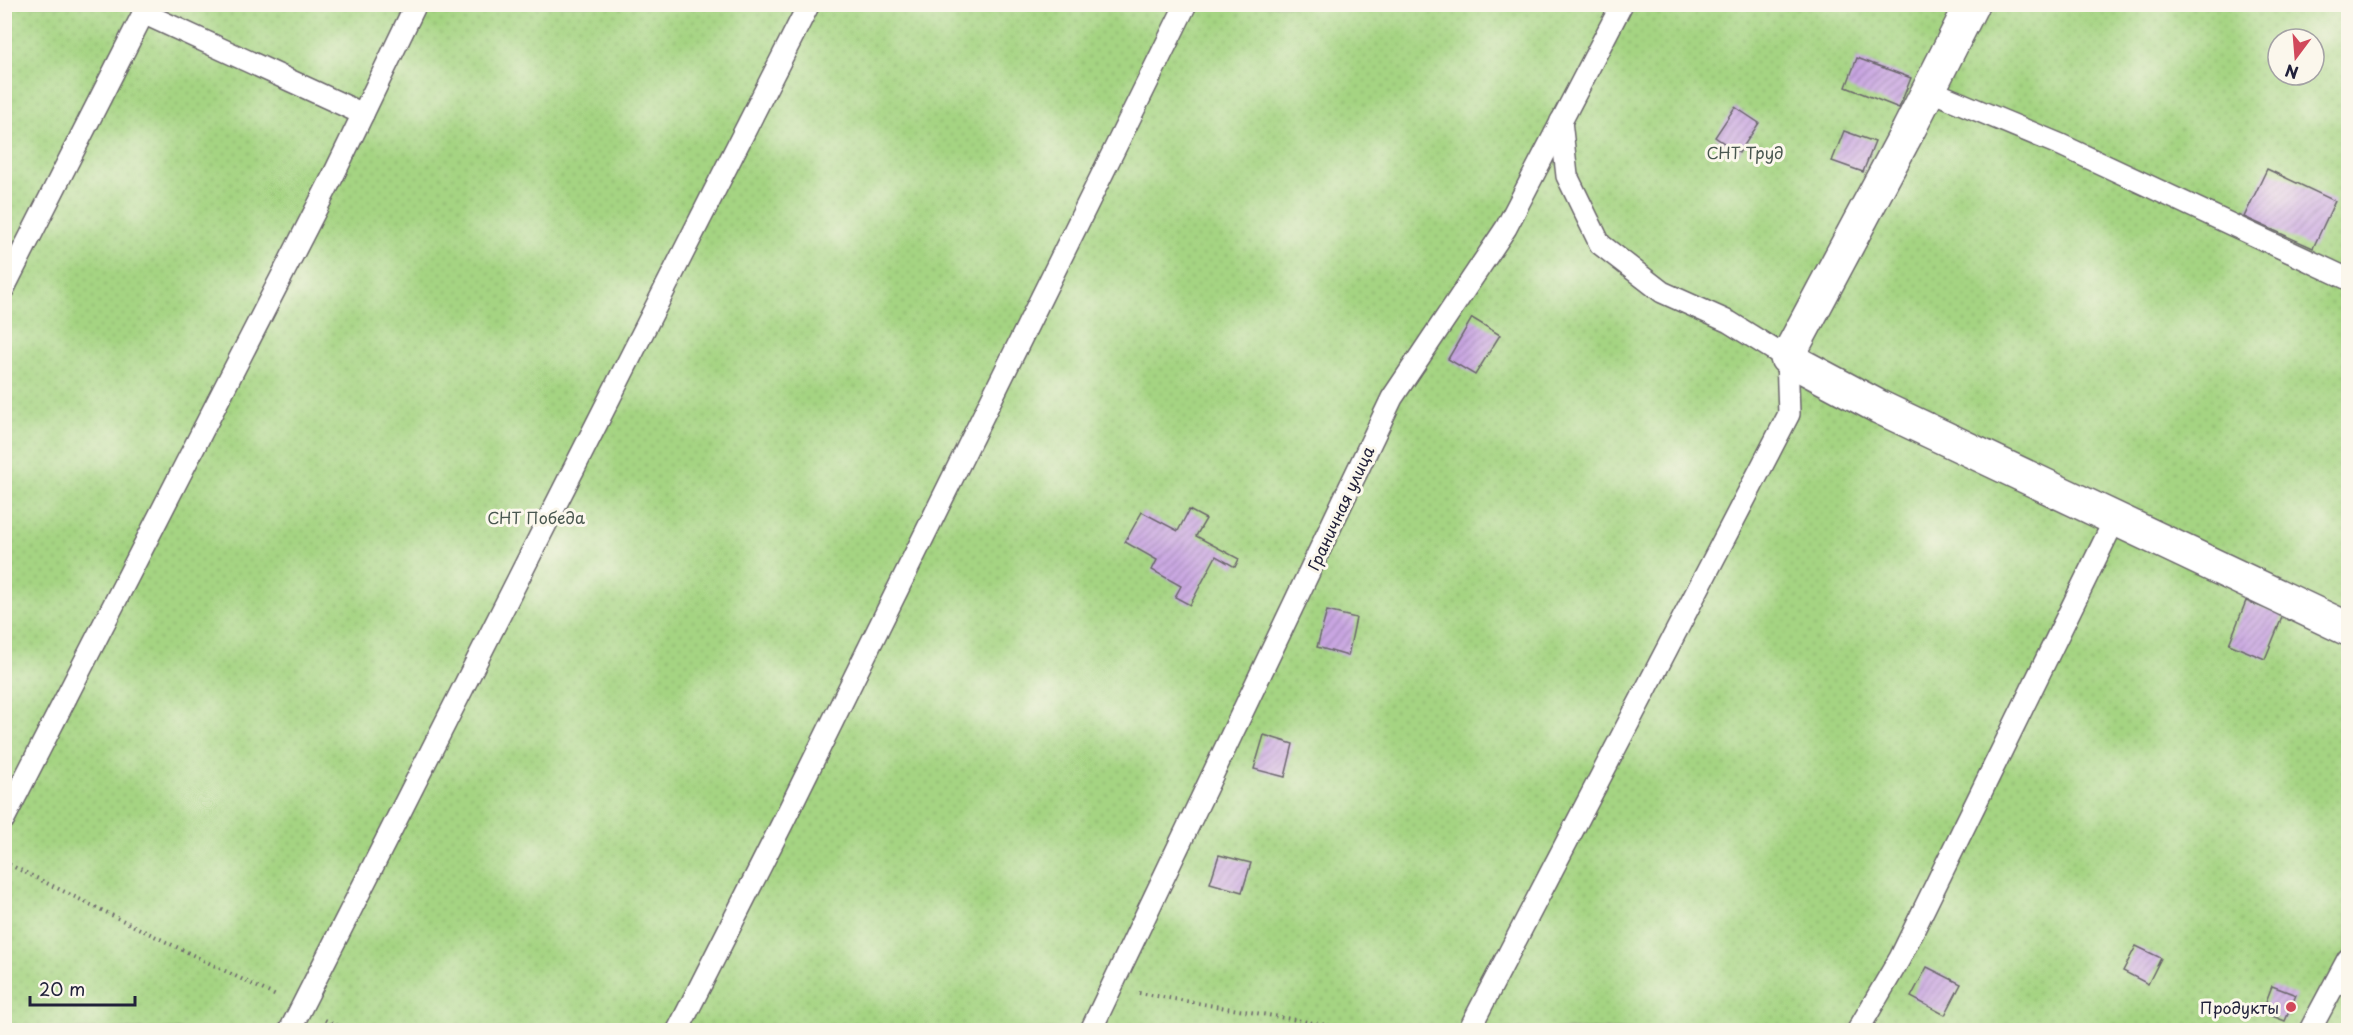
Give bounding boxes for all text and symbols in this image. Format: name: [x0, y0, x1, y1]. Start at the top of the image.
north arrow: [2266, 27, 2326, 87]
text: N: [2282, 59, 2301, 86]
park label: СНТ Труд: [1706, 140, 1784, 164]
street label: Граничная улица: [1301, 442, 1379, 574]
park label: СНТ Победа: [487, 505, 585, 529]
scale bar: [30, 969, 135, 1007]
text: 20 m: [39, 975, 85, 1002]
place label: Продукты: [2200, 995, 2279, 1019]
marker: Продукты: [2284, 1000, 2298, 1014]

